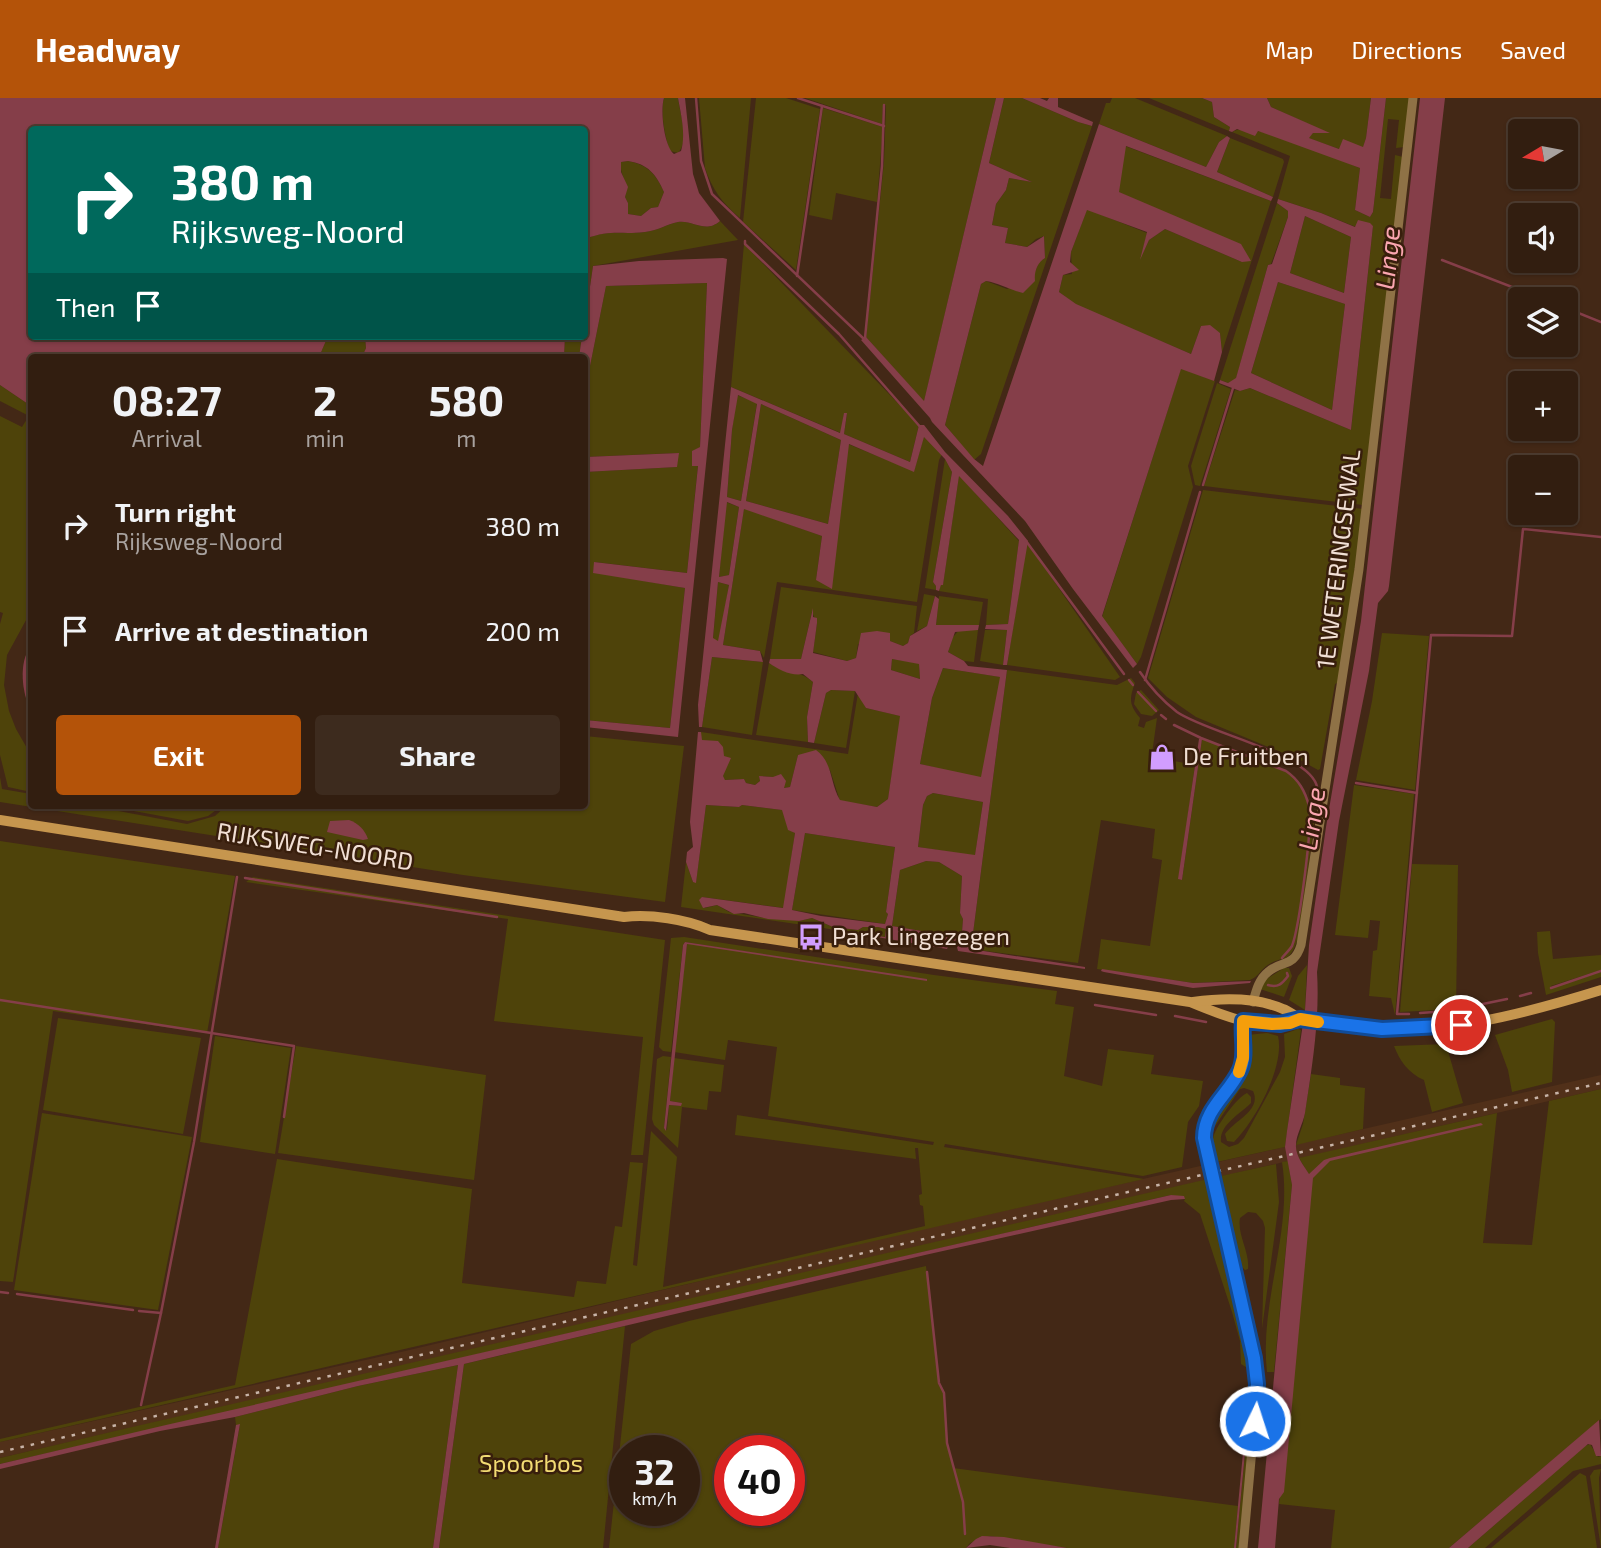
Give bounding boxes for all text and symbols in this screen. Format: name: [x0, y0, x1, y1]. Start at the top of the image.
text: Headway: [35, 29, 180, 69]
text: Map: [1265, 35, 1313, 64]
text: Directions: [1351, 35, 1462, 64]
text: Saved: [1500, 35, 1566, 64]
north arrow: [1508, 119, 1578, 189]
map controls: [1508, 119, 1578, 525]
text: 380 m: [171, 151, 314, 210]
icon: right: [56, 154, 147, 245]
button: sound: [1508, 203, 1578, 273]
text: Rijksweg-Noord: [171, 211, 405, 249]
water label: Linge: [1368, 225, 1405, 291]
icon: arrive: [129, 287, 167, 325]
button: layers: [1508, 287, 1578, 357]
text: Then: [56, 291, 115, 322]
button: +: [1508, 371, 1578, 441]
text: 08:27: [112, 374, 222, 424]
text: 2: [313, 374, 337, 424]
text: 580: [428, 374, 504, 424]
text: Arrival: [132, 424, 202, 452]
text: min: [305, 424, 345, 452]
text: m: [456, 424, 476, 452]
street label: 1E WETERINGSEWAL: [1310, 447, 1365, 670]
button: −: [1508, 455, 1578, 525]
text: Turn right: [115, 496, 236, 527]
icon: right: [56, 507, 94, 545]
text: 380 m: [486, 510, 560, 541]
text: Rijksweg-Noord: [115, 527, 283, 555]
icon: arrive: [56, 612, 94, 650]
text: Arrive at destination: [115, 615, 368, 646]
text: 200 m: [485, 615, 560, 646]
button: Exit: [56, 715, 301, 795]
button: Share: [315, 715, 560, 795]
place label: De Fruitben: [1183, 741, 1309, 770]
shop icon: De Fruitben: [1147, 742, 1177, 772]
water label: Linge: [1291, 785, 1330, 852]
street label: RIJKSWEG-NOORD: [215, 816, 416, 875]
place label: Park Lingezegen: [832, 921, 1010, 950]
bus stop icon: Park Lingezegen: [796, 922, 826, 952]
pin: [1431, 995, 1491, 1055]
icon: arrive: [1442, 1006, 1480, 1044]
position arrow: [1218, 1384, 1292, 1458]
speed limit sign: 40: [714, 1435, 805, 1526]
park label: Spoorbos: [479, 1448, 583, 1477]
text: 32: [634, 1450, 675, 1492]
text: km/h: [632, 1487, 677, 1509]

